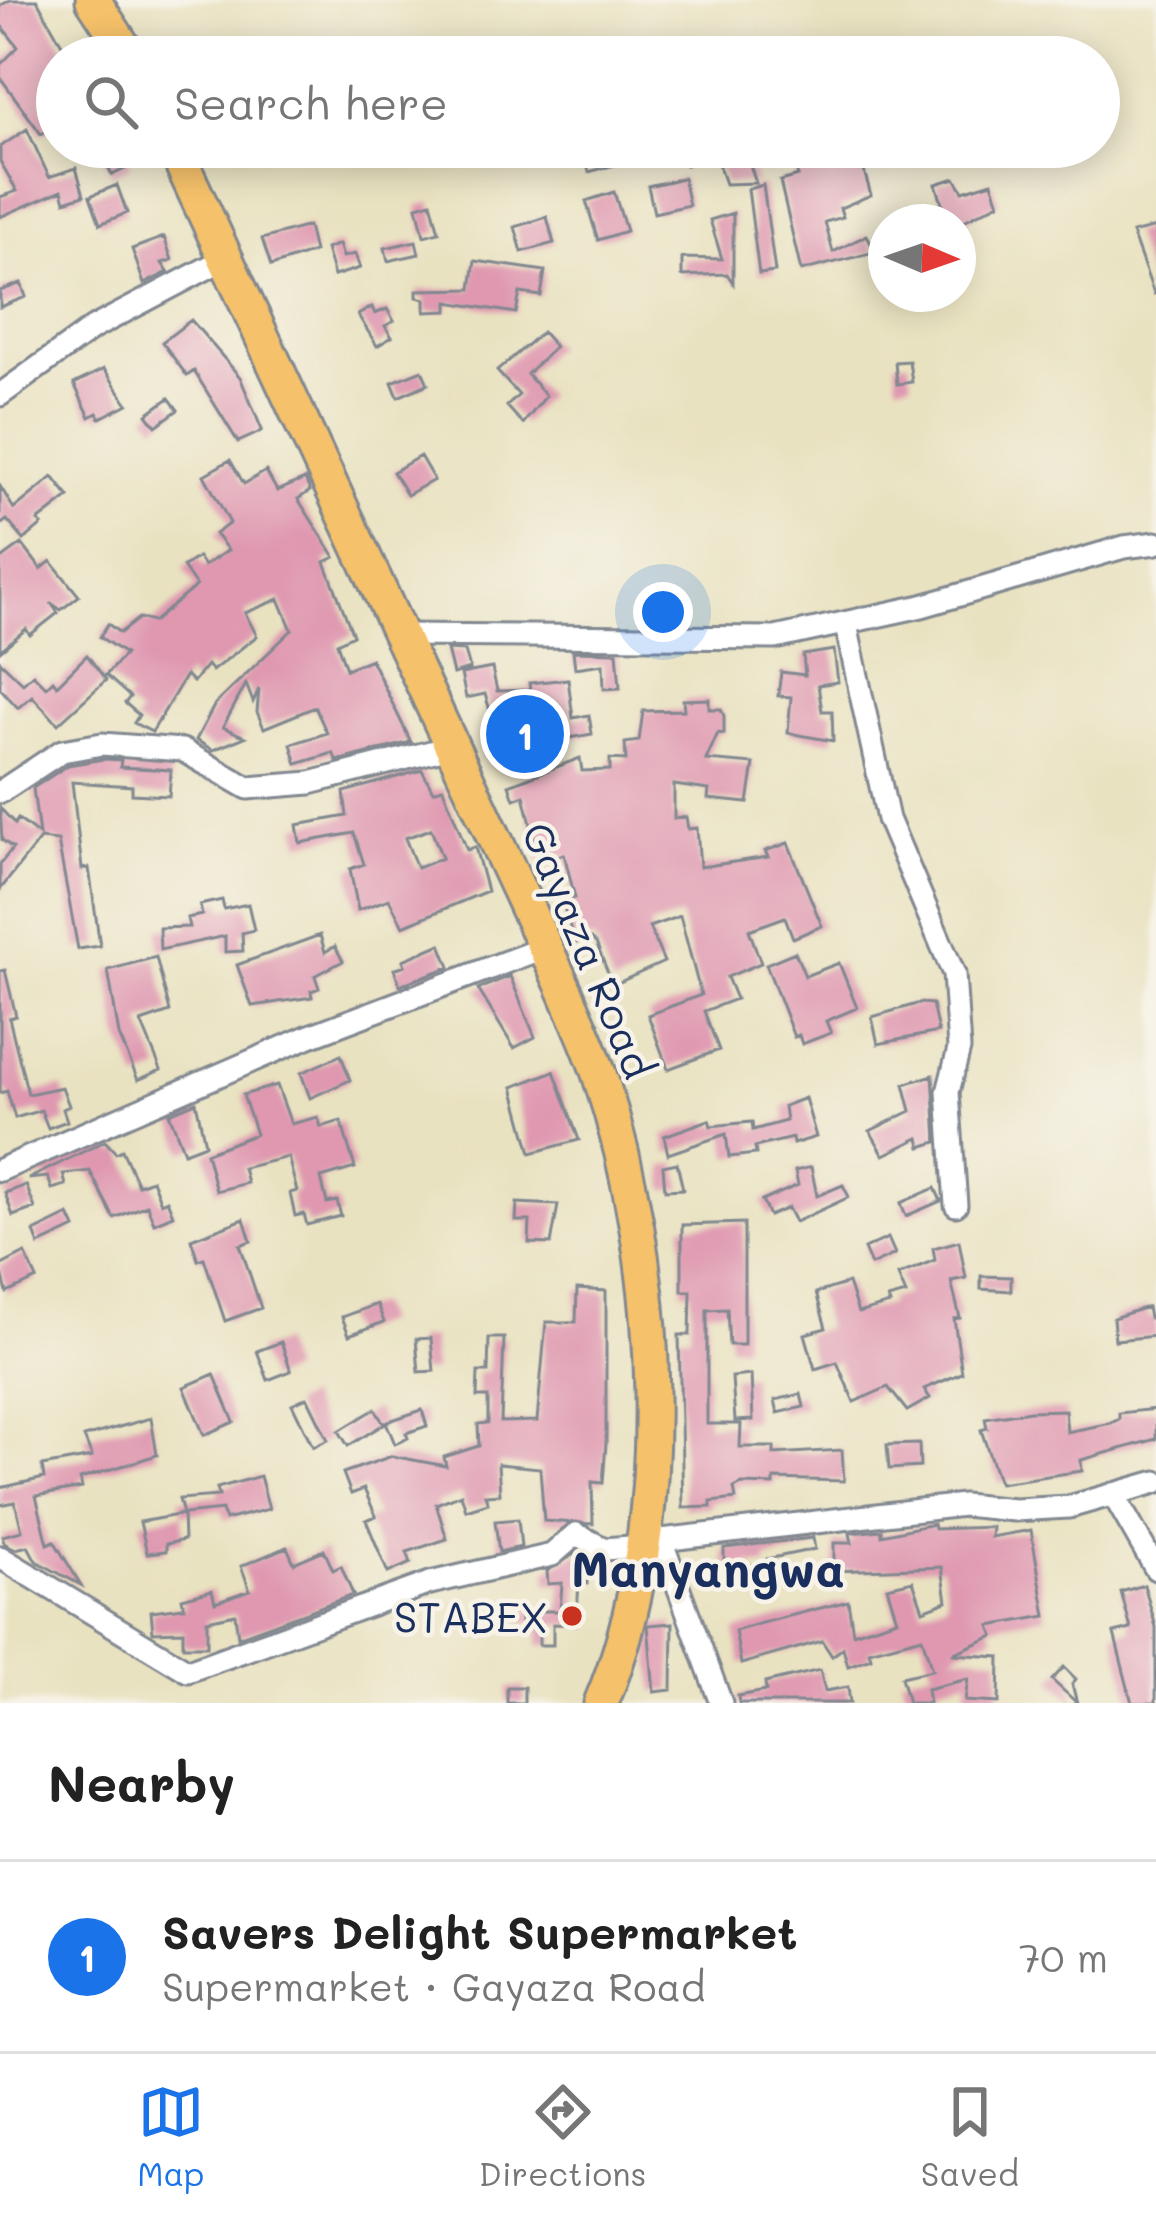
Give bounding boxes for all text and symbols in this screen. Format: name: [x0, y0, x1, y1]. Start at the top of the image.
search box: [36, 36, 1120, 168]
icon: search: [78, 69, 144, 135]
text: Search here: [174, 73, 448, 131]
north arrow: [868, 204, 976, 312]
your location: [633, 582, 693, 642]
pin: 1: [486, 689, 564, 779]
street label: Gayaza Road: [510, 814, 668, 1086]
district label: Manyangwa: [571, 1537, 845, 1600]
place label: STABEX: [394, 1589, 548, 1644]
marker: STABEX: [559, 1603, 585, 1629]
text: Nearby: [48, 1748, 235, 1815]
text: Savers Delight Supermarket: [162, 1902, 797, 1960]
text: 1: [78, 1931, 96, 1982]
text: 70 m: [1019, 1931, 1108, 1982]
text: Supermarket · Gayaza Road: [162, 1960, 705, 2011]
tab: Map: [137, 2079, 204, 2194]
tab: Directions: [479, 2079, 646, 2194]
tab: Saved: [921, 2079, 1019, 2194]

